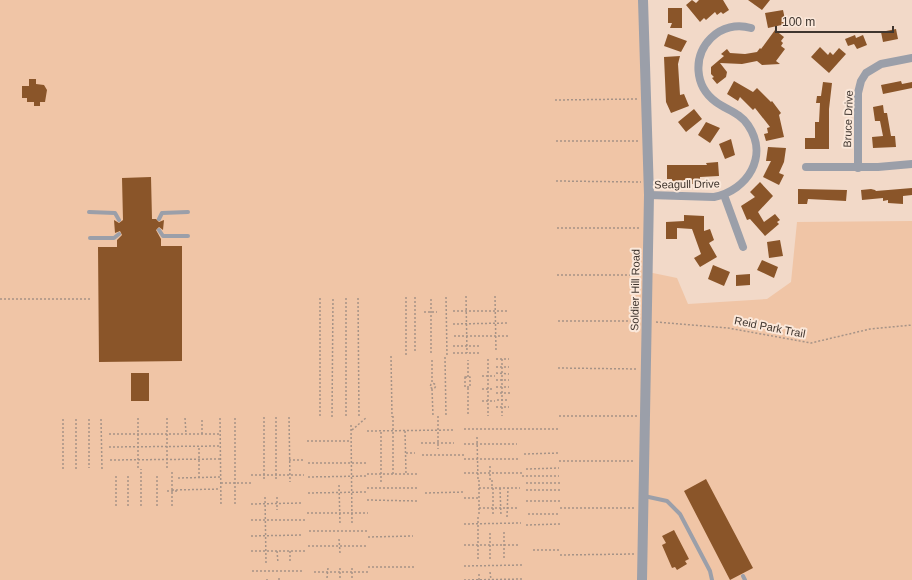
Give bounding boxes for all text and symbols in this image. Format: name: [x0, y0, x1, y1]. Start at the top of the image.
scale bar: [776, 8, 893, 34]
text: 100 m: [782, 15, 815, 29]
street label: Bruce Drive: [841, 90, 855, 148]
street label: Seagull Drive: [654, 177, 720, 191]
street label: Soldier Hill Road: [628, 249, 642, 331]
street label: Reid Park Trail: [733, 314, 807, 340]

